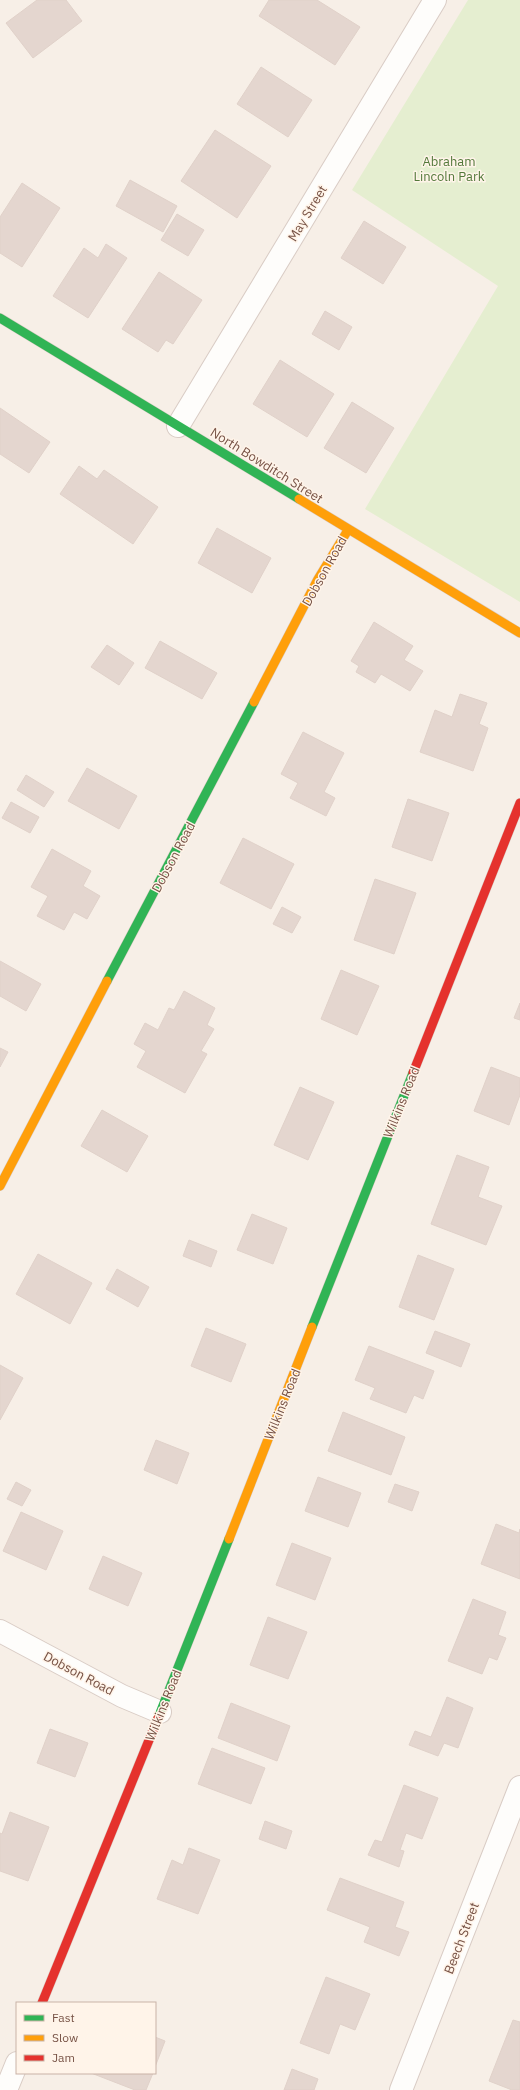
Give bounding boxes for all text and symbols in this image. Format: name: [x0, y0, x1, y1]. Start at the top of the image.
park label: Abraham Lincoln Park: [413, 153, 485, 185]
street label: May Street: [284, 182, 331, 244]
street label: North Bowditch Street: [207, 424, 326, 507]
street label: Dobson Road: [298, 533, 351, 609]
street label: Dobson Road: [148, 819, 199, 895]
street label: Wilkins Road: [380, 1064, 423, 1140]
street label: Wilkins Road: [261, 1366, 304, 1442]
street label: Dobson Road: [41, 1648, 117, 1699]
street label: Wilkins Road: [142, 1667, 185, 1743]
street label: Beech Street: [440, 1900, 483, 1976]
legend: [16, 2002, 156, 2074]
text: Fast: [52, 2010, 75, 2025]
text: Slow: [52, 2030, 78, 2045]
text: Jam: [52, 2050, 75, 2065]

